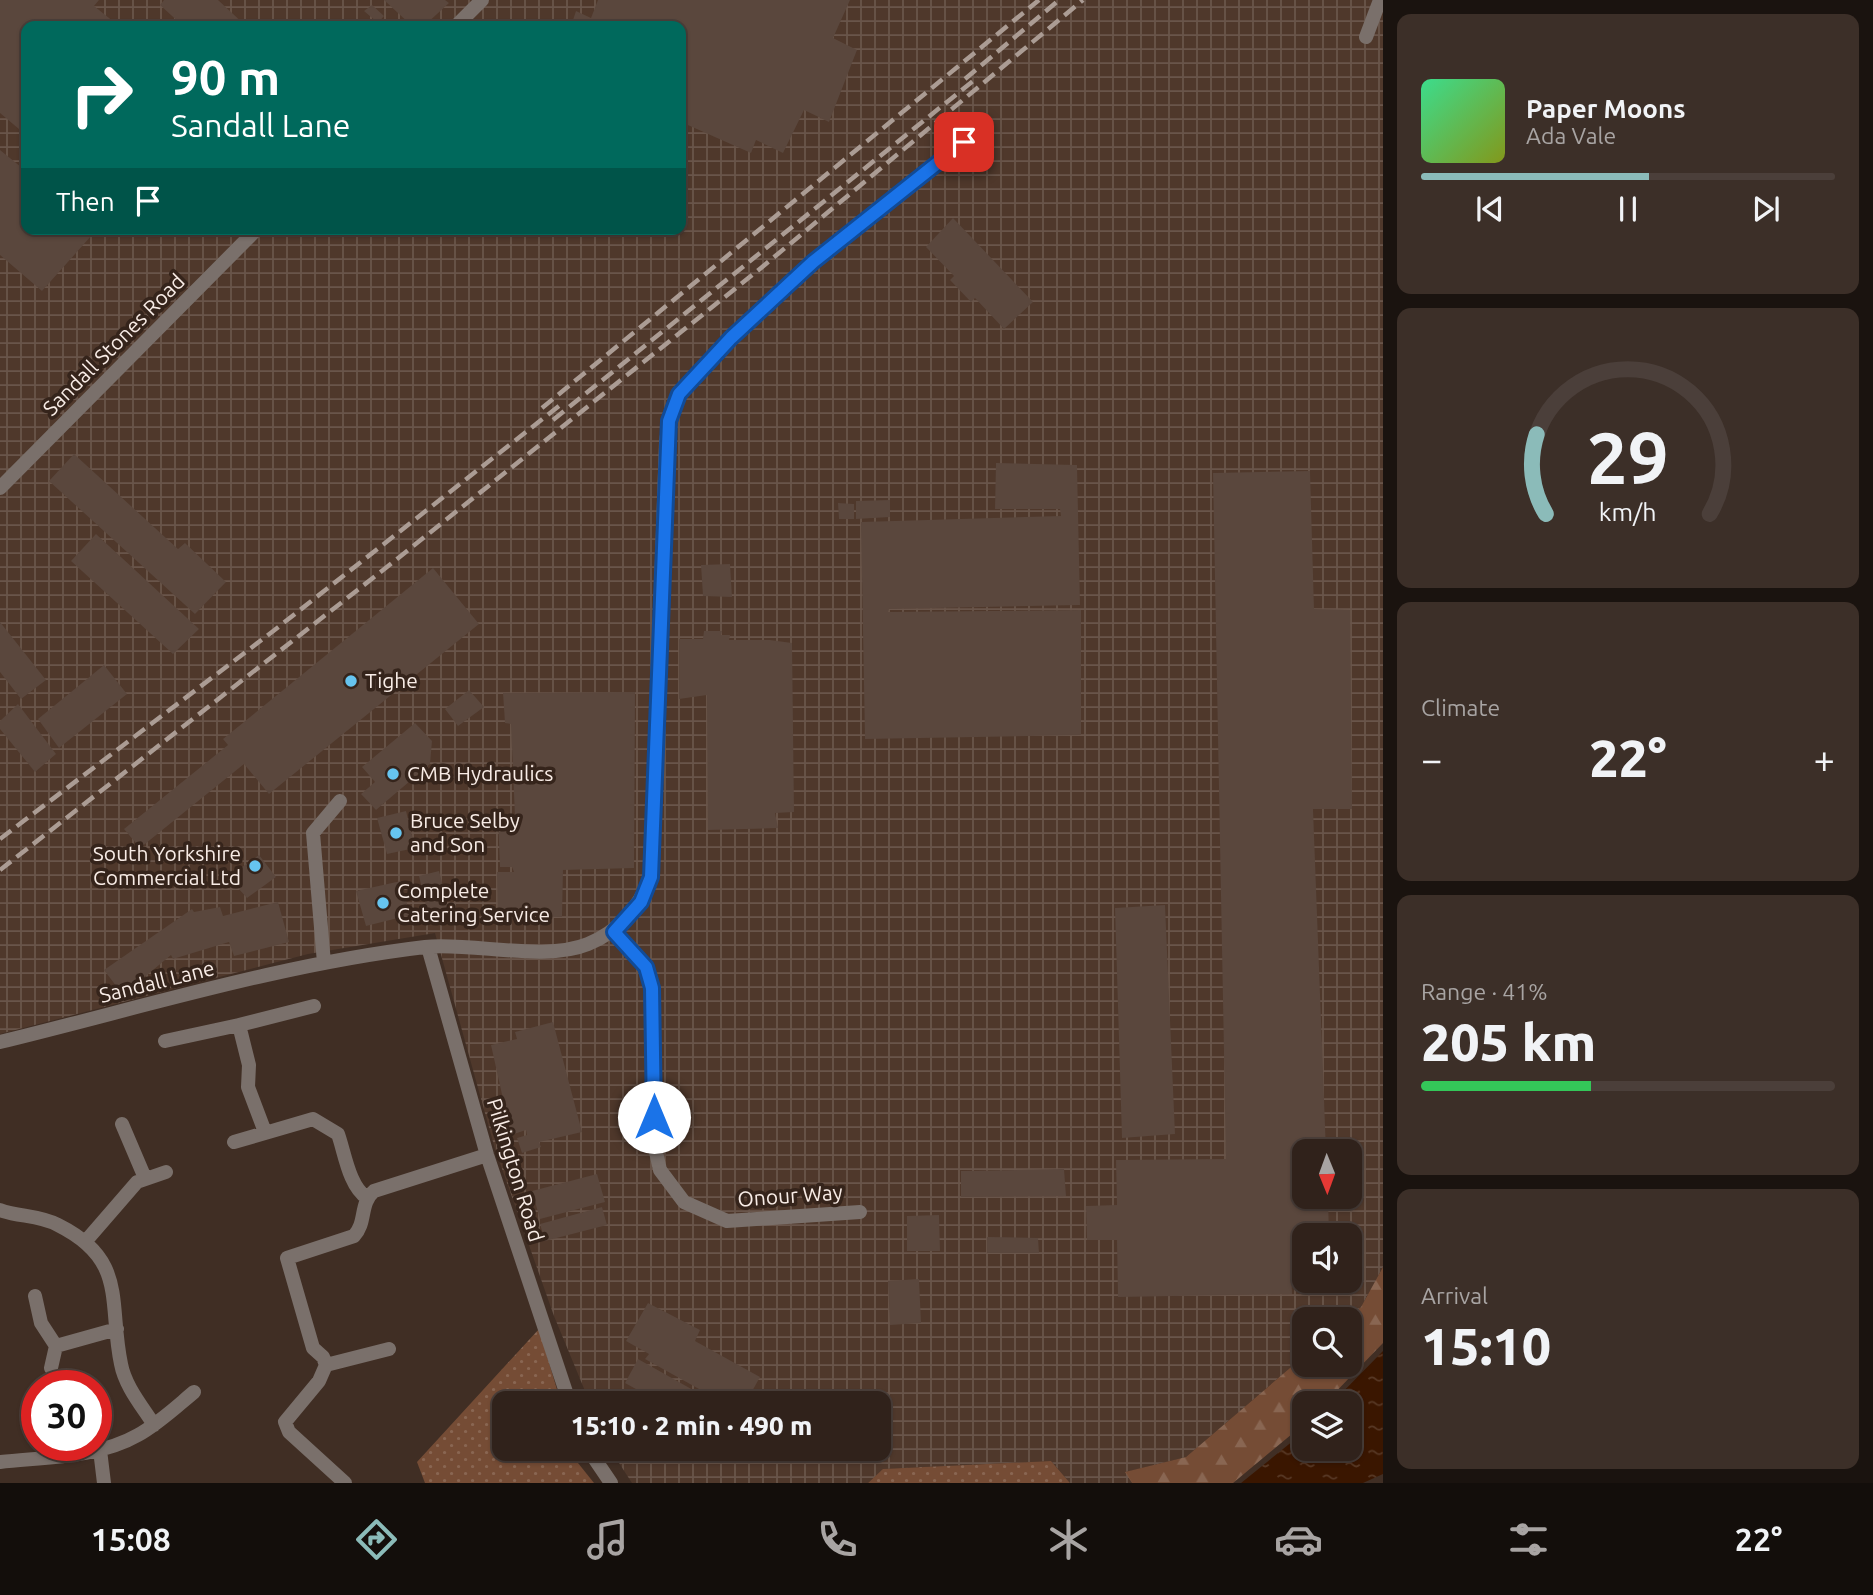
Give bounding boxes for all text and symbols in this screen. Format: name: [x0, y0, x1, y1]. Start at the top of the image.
icon: right: [56, 49, 147, 140]
text: 90 m: [171, 49, 280, 104]
text: Paper Moons: [1526, 94, 1685, 123]
text: Sandall Lane: [171, 107, 351, 143]
pin: [934, 112, 994, 172]
icon: arrive: [945, 123, 983, 161]
text: Ada Vale: [1526, 123, 1616, 148]
icon: arrive: [129, 182, 167, 220]
text: Then: [56, 187, 115, 216]
icon: previous: [1471, 190, 1509, 228]
icon: pause: [1609, 190, 1647, 228]
icon: next: [1747, 190, 1785, 228]
street label: Sandall Stones Road: [38, 269, 189, 420]
text: 29: [1587, 416, 1669, 498]
text: km/h: [1599, 497, 1657, 525]
place label: Tighe: [365, 668, 418, 692]
marker: Tighe: [343, 673, 359, 689]
text: Climate: [1421, 695, 1500, 720]
text: 22°: [1589, 729, 1667, 787]
text: −: [1421, 738, 1442, 780]
text: +: [1814, 738, 1835, 780]
place label: CMB Hydraulics: [407, 761, 553, 785]
marker: CMB Hydraulics: [385, 766, 401, 782]
place label: Bruce Selby and Son: [410, 808, 520, 856]
marker: Bruce Selby and Son: [388, 825, 404, 841]
place label: South Yorkshire Commercial Ltd: [93, 841, 241, 889]
marker: South Yorkshire Commercial Ltd: [247, 858, 263, 874]
place label: Complete Catering Service: [397, 878, 550, 926]
marker: Complete Catering Service: [375, 895, 391, 911]
street label: Sandall Lane: [97, 955, 217, 1007]
text: Range · 41%: [1421, 979, 1548, 1004]
text: 205 km: [1421, 1013, 1596, 1071]
position arrow: [617, 1080, 691, 1154]
street label: Pilkington Road: [483, 1095, 549, 1244]
north arrow: [1292, 1139, 1362, 1209]
map controls: [1292, 1139, 1362, 1461]
street label: Onour Way: [737, 1179, 843, 1211]
button: sound: [1292, 1223, 1362, 1293]
text: Arrival: [1421, 1283, 1488, 1308]
button: search: [1292, 1307, 1362, 1377]
text: 15:10: [1421, 1317, 1551, 1375]
speed limit sign: 30: [21, 1370, 112, 1461]
button: layers: [1292, 1391, 1362, 1461]
text: 15:10 · 2 min · 490 m: [571, 1411, 812, 1440]
icon: directions: [352, 1515, 401, 1564]
icon: music: [583, 1515, 632, 1564]
icon: phone: [813, 1515, 862, 1564]
icon: climate: [1044, 1515, 1093, 1564]
icon: car: [1274, 1515, 1323, 1564]
icon: filters: [1504, 1515, 1553, 1564]
text: 15:08: [91, 1521, 171, 1557]
text: 22°: [1735, 1521, 1782, 1557]

